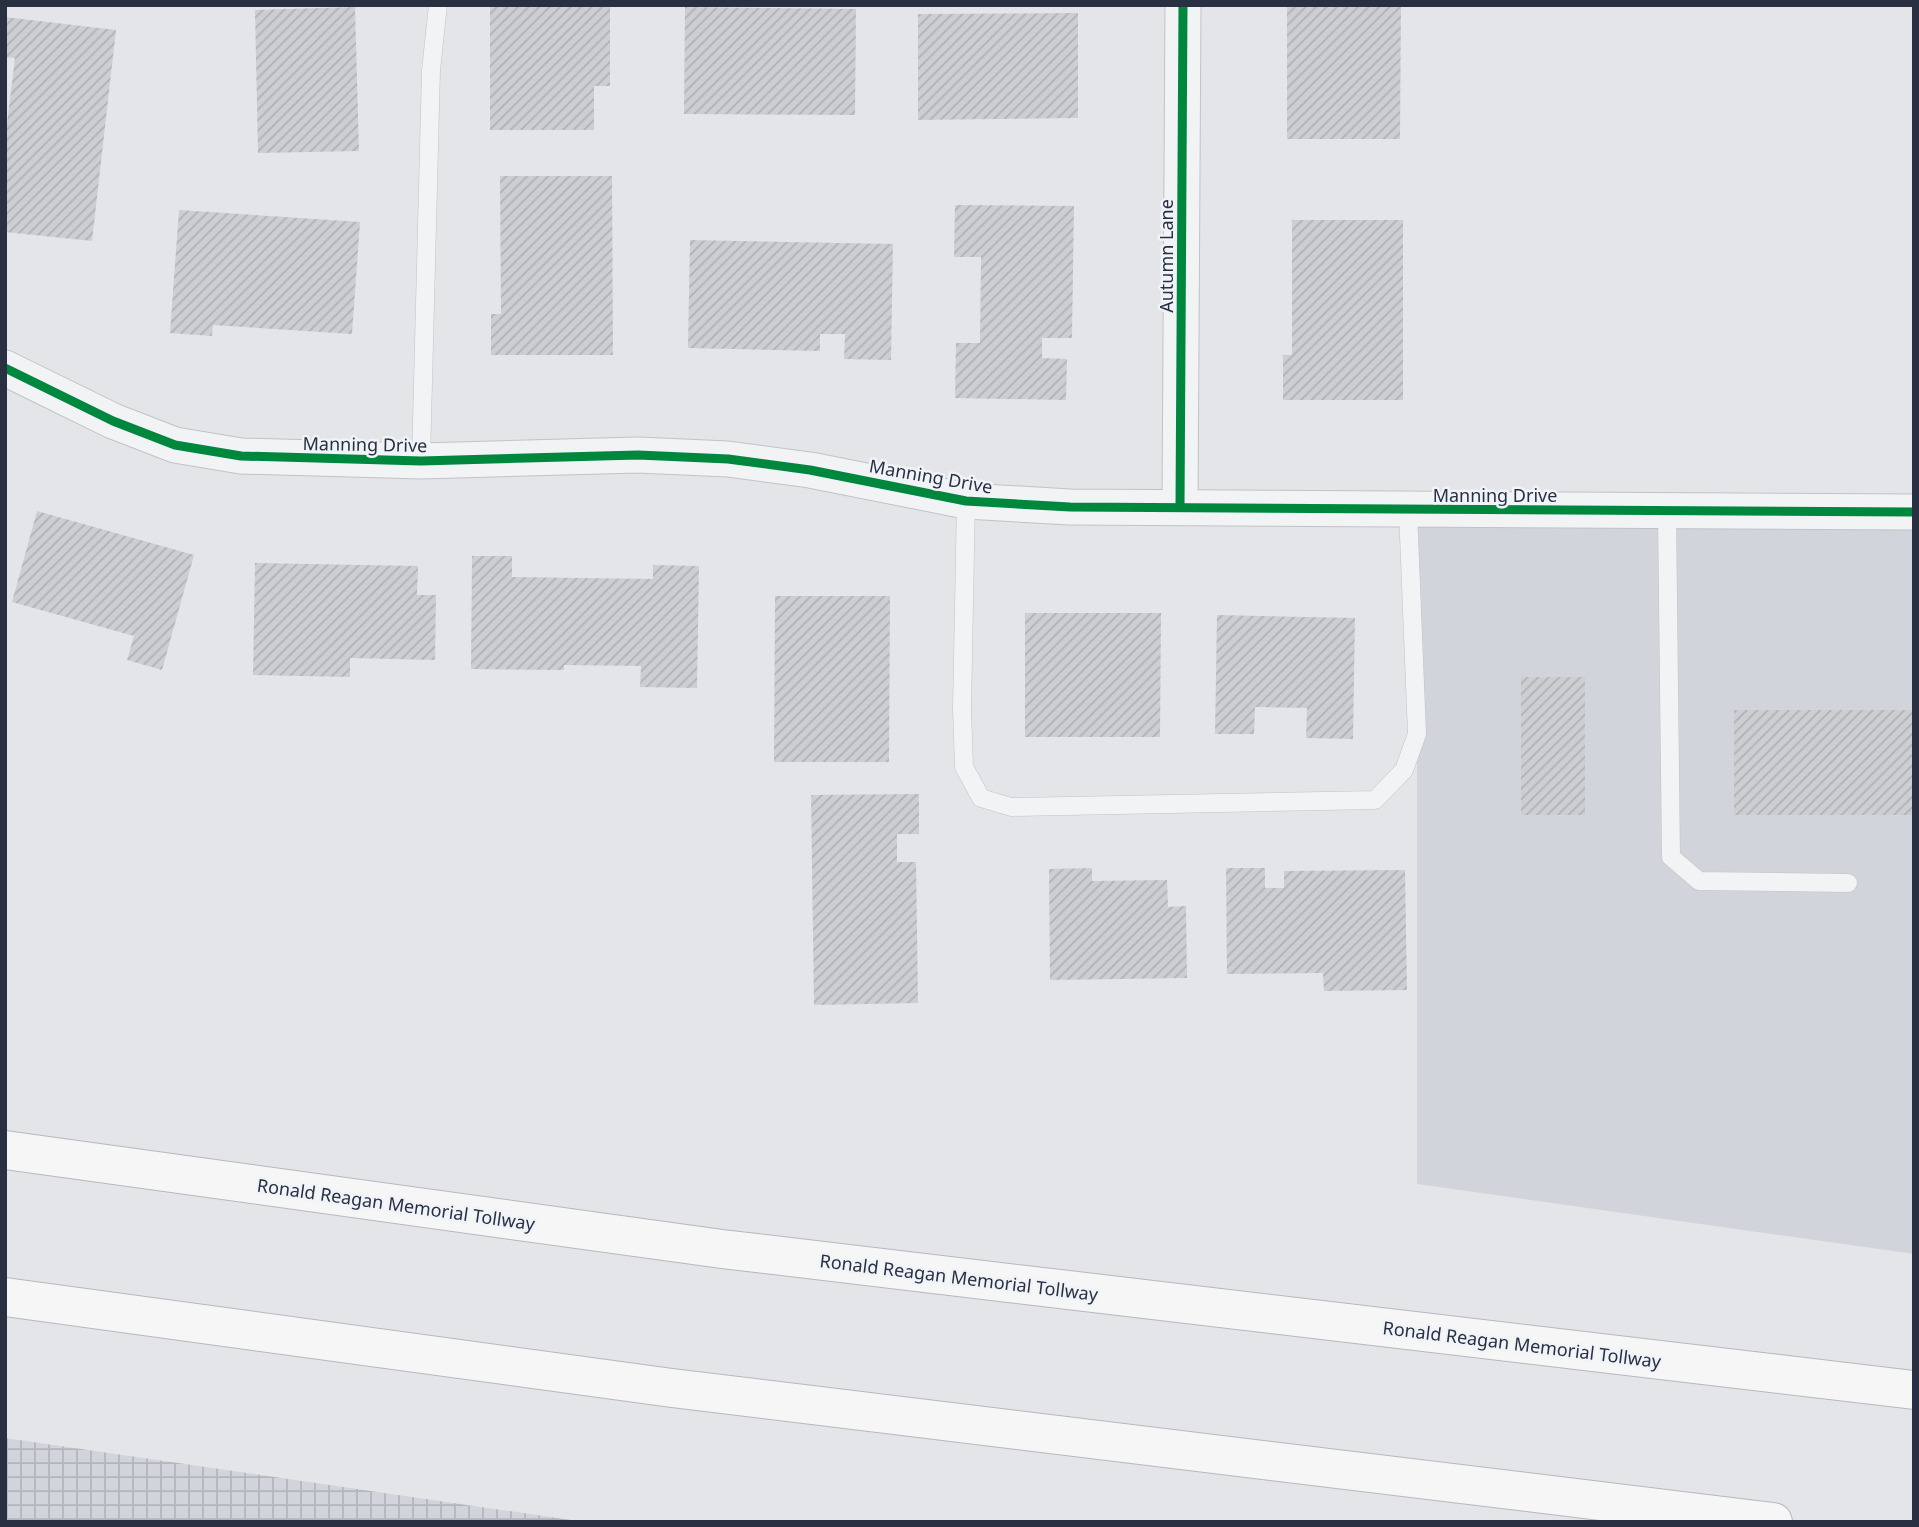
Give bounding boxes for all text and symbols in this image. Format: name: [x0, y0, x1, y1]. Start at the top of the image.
street label: Autumn Lane: [1154, 199, 1178, 313]
street label: Manning Drive: [302, 431, 428, 457]
street label: Manning Drive: [868, 453, 994, 499]
street label: Manning Drive: [1433, 483, 1557, 507]
street label: Ronald Reagan Memorial Tollway: [256, 1173, 537, 1235]
street label: Ronald Reagan Memorial Tollway: [818, 1248, 1100, 1306]
street label: Ronald Reagan Memorial Tollway: [1381, 1315, 1663, 1373]

